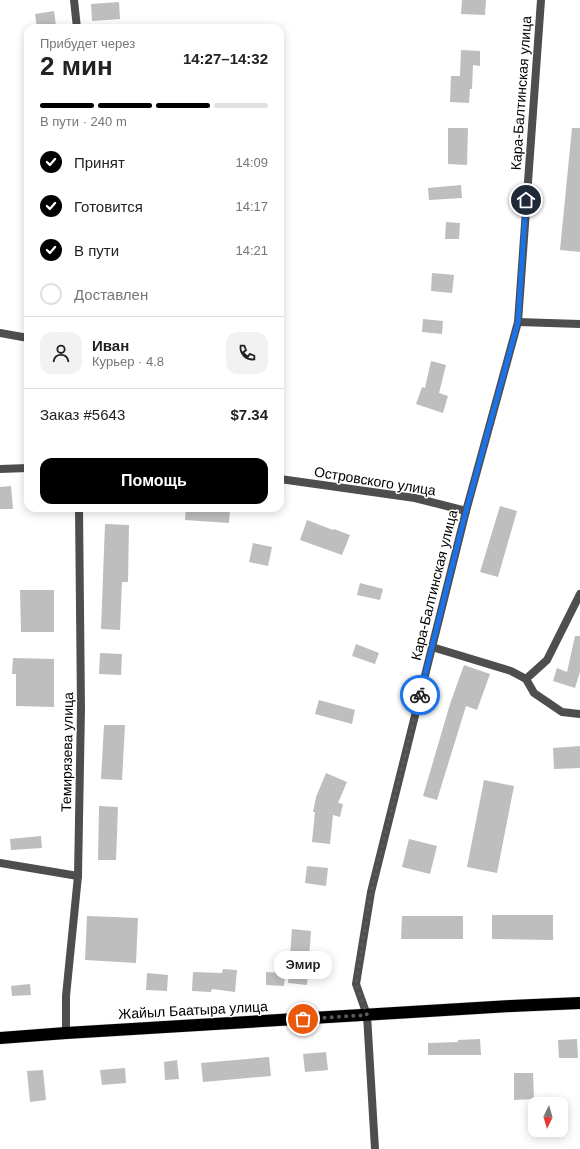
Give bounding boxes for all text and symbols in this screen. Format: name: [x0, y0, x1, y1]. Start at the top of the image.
street label: Кара-Балтинская улица: [508, 15, 534, 171]
text: Прибудет через: [40, 36, 135, 51]
text: 14:27–14:32: [183, 50, 268, 67]
text: 2 мин: [40, 51, 113, 81]
text: В пути · 240 m: [40, 114, 127, 129]
icon: check: [40, 151, 62, 173]
text: Принят: [74, 154, 125, 171]
text: 14:09: [235, 155, 268, 170]
pin: [509, 183, 543, 217]
icon: home: [515, 189, 537, 211]
icon: check: [40, 195, 62, 217]
text: Готовится: [74, 198, 143, 215]
text: 14:17: [235, 199, 268, 214]
icon: check: [40, 239, 62, 261]
text: В пути: [74, 242, 119, 259]
text: 14:21: [235, 243, 268, 258]
text: Доставлен: [74, 286, 148, 303]
button: person: [40, 332, 82, 374]
button: phone: [226, 332, 268, 374]
text: Иван: [92, 337, 129, 354]
text: Курьер · 4.8: [92, 354, 164, 369]
text: Заказ #5643: [40, 406, 125, 423]
text: $7.34: [230, 406, 268, 423]
button: Помощь: [40, 458, 268, 504]
street label: Островского улица: [313, 463, 437, 499]
street label: Кара-Балтинская улица: [408, 508, 460, 662]
courier: [400, 675, 440, 715]
icon: bike: [409, 684, 431, 706]
street label: Темирязева улица: [58, 692, 76, 812]
callout: Эмир: [274, 951, 332, 979]
text: Эмир: [286, 957, 320, 972]
street label: Жайыл Баатыра улица: [118, 998, 268, 1022]
pin: [286, 1002, 320, 1036]
icon: bag: [292, 1008, 314, 1030]
north arrow: [528, 1097, 568, 1137]
map controls: [528, 1097, 568, 1137]

